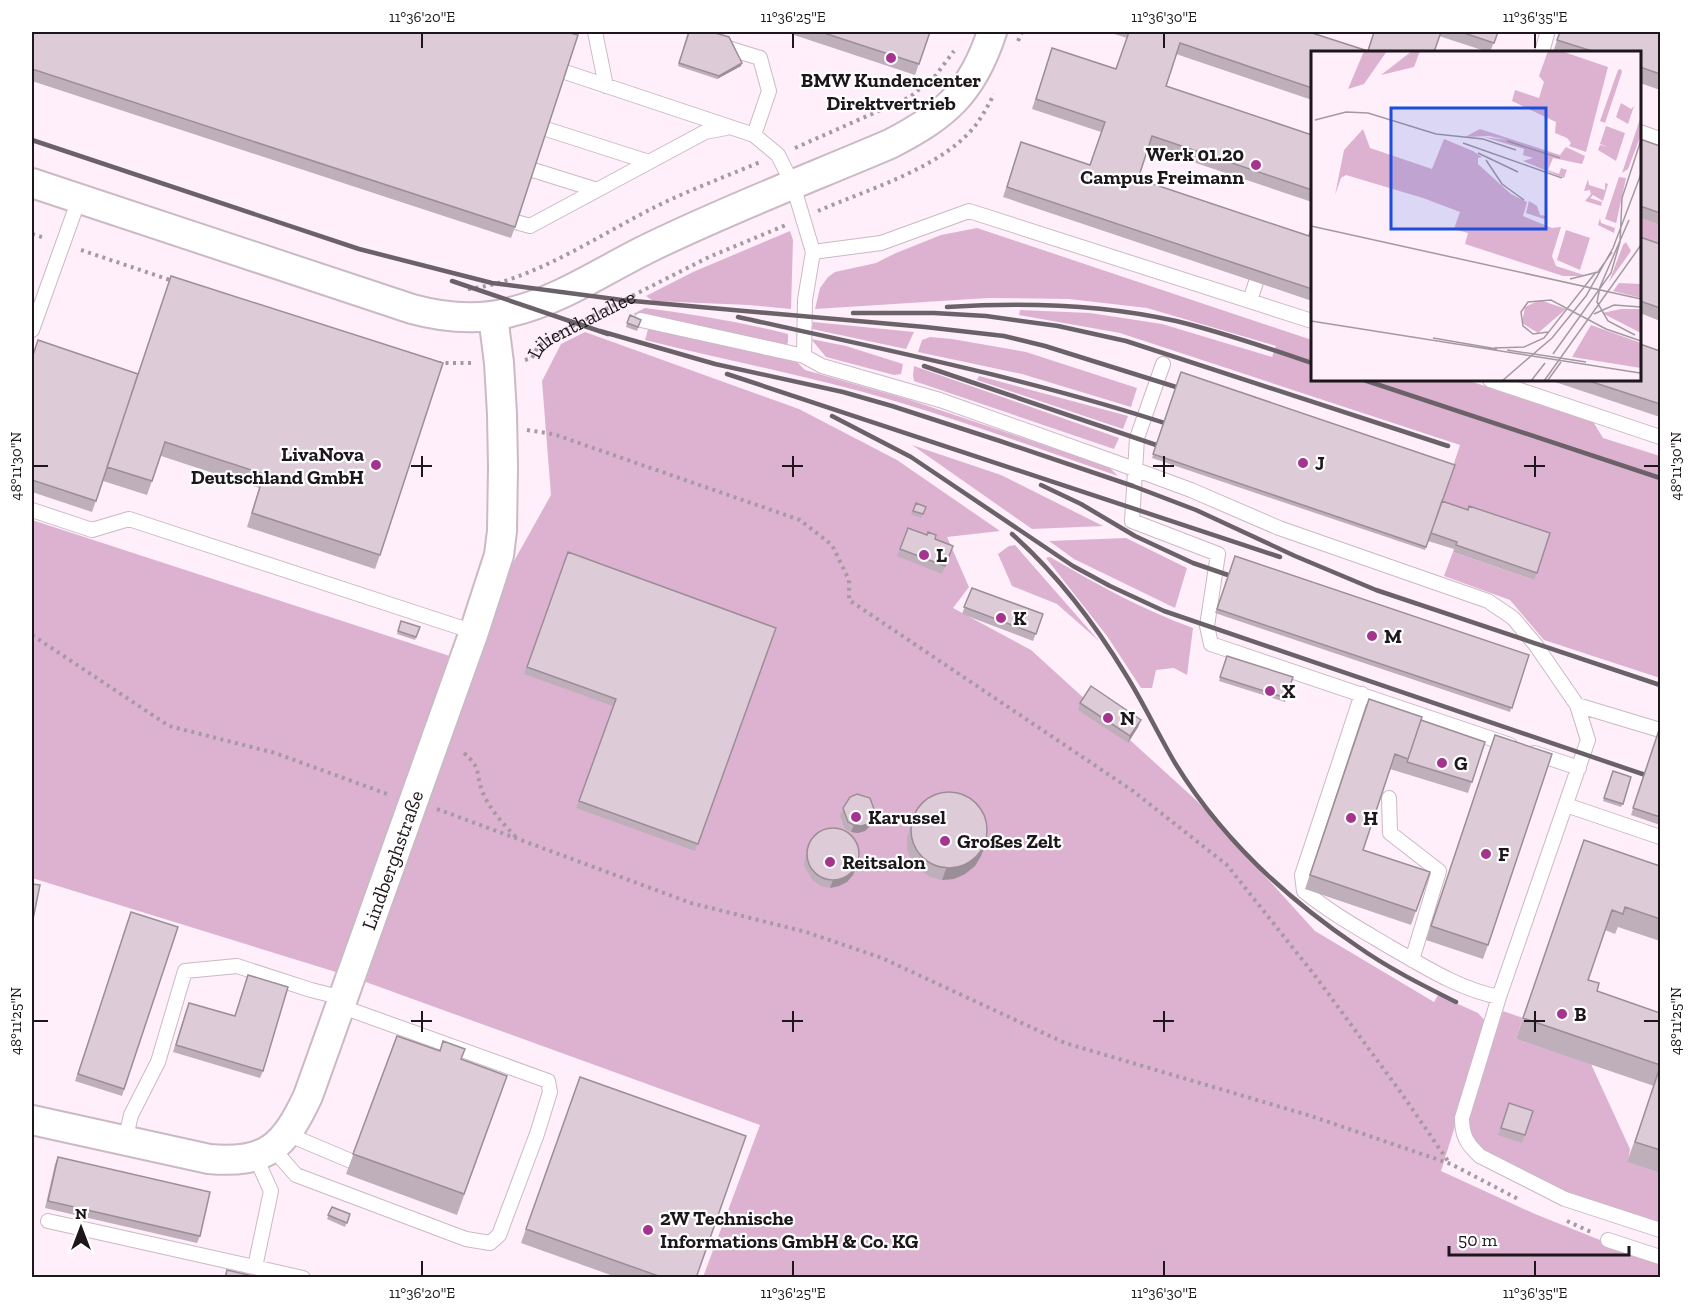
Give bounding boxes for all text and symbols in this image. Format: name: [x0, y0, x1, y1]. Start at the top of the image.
text: 11°36'20"E: [389, 8, 455, 26]
text: 11°36'25"E: [760, 8, 826, 26]
text: 11°36'30"E: [1131, 8, 1197, 26]
text: 11°36'35"E: [1503, 8, 1568, 26]
marker: BMW Kundencenter Direktvertrieb: [884, 51, 898, 65]
inset map: [1311, 51, 1641, 381]
place label: BMW Kundencenter Direktvertrieb: [801, 68, 981, 115]
place label: Werk 01.20 Campus Freimann: [1080, 142, 1244, 189]
marker: Werk 01.20 Campus Freimann: [1249, 158, 1263, 172]
street label: Lilienthalallee: [522, 284, 640, 362]
text: 48°11'30"N: [7, 432, 25, 500]
text: 48°11'30"N: [1667, 432, 1685, 500]
place label: LivaNova Deutschland GmbH: [191, 442, 364, 489]
place label: J: [1315, 451, 1325, 475]
marker: J: [1296, 456, 1310, 470]
marker: LivaNova Deutschland GmbH: [369, 458, 383, 472]
place label: L: [936, 543, 947, 567]
marker: L: [917, 548, 931, 562]
place label: K: [1013, 606, 1027, 630]
marker: K: [994, 611, 1008, 625]
place label: M: [1384, 624, 1402, 648]
marker: M: [1365, 629, 1379, 643]
place label: X: [1282, 679, 1296, 703]
marker: X: [1263, 684, 1277, 698]
place label: N: [1120, 706, 1135, 730]
marker: N: [1101, 711, 1115, 725]
place label: G: [1454, 751, 1468, 775]
marker: G: [1435, 756, 1449, 770]
street label: Lindberghstraße: [356, 787, 428, 933]
place label: Karussel: [868, 805, 946, 829]
place label: H: [1363, 806, 1378, 830]
marker: Karussel: [849, 810, 863, 824]
marker: H: [1344, 811, 1358, 825]
place label: Großes Zelt: [957, 829, 1062, 853]
marker: Großes Zelt: [938, 834, 952, 848]
place label: F: [1498, 842, 1509, 866]
marker: F: [1479, 847, 1493, 861]
place label: Reitsalon: [842, 850, 926, 874]
marker: Reitsalon: [823, 855, 837, 869]
text: 48°11'25"N: [7, 987, 25, 1055]
text: 48°11'25"N: [1667, 987, 1685, 1055]
place label: B: [1574, 1002, 1586, 1026]
marker: B: [1555, 1007, 1569, 1021]
north arrow: [51, 1198, 111, 1258]
text: N: [75, 1204, 87, 1223]
place label: 2W Technische Informations GmbH & Co. KG: [660, 1206, 919, 1253]
scale bar: [1449, 1219, 1629, 1257]
marker: 2W Technische Informations GmbH & Co. KG: [641, 1223, 655, 1237]
text: 50 m: [1458, 1229, 1498, 1251]
text: 11°36'20"E: [389, 1284, 455, 1302]
text: 11°36'25"E: [760, 1284, 826, 1302]
text: 11°36'30"E: [1131, 1284, 1197, 1302]
text: 11°36'35"E: [1503, 1284, 1568, 1302]

